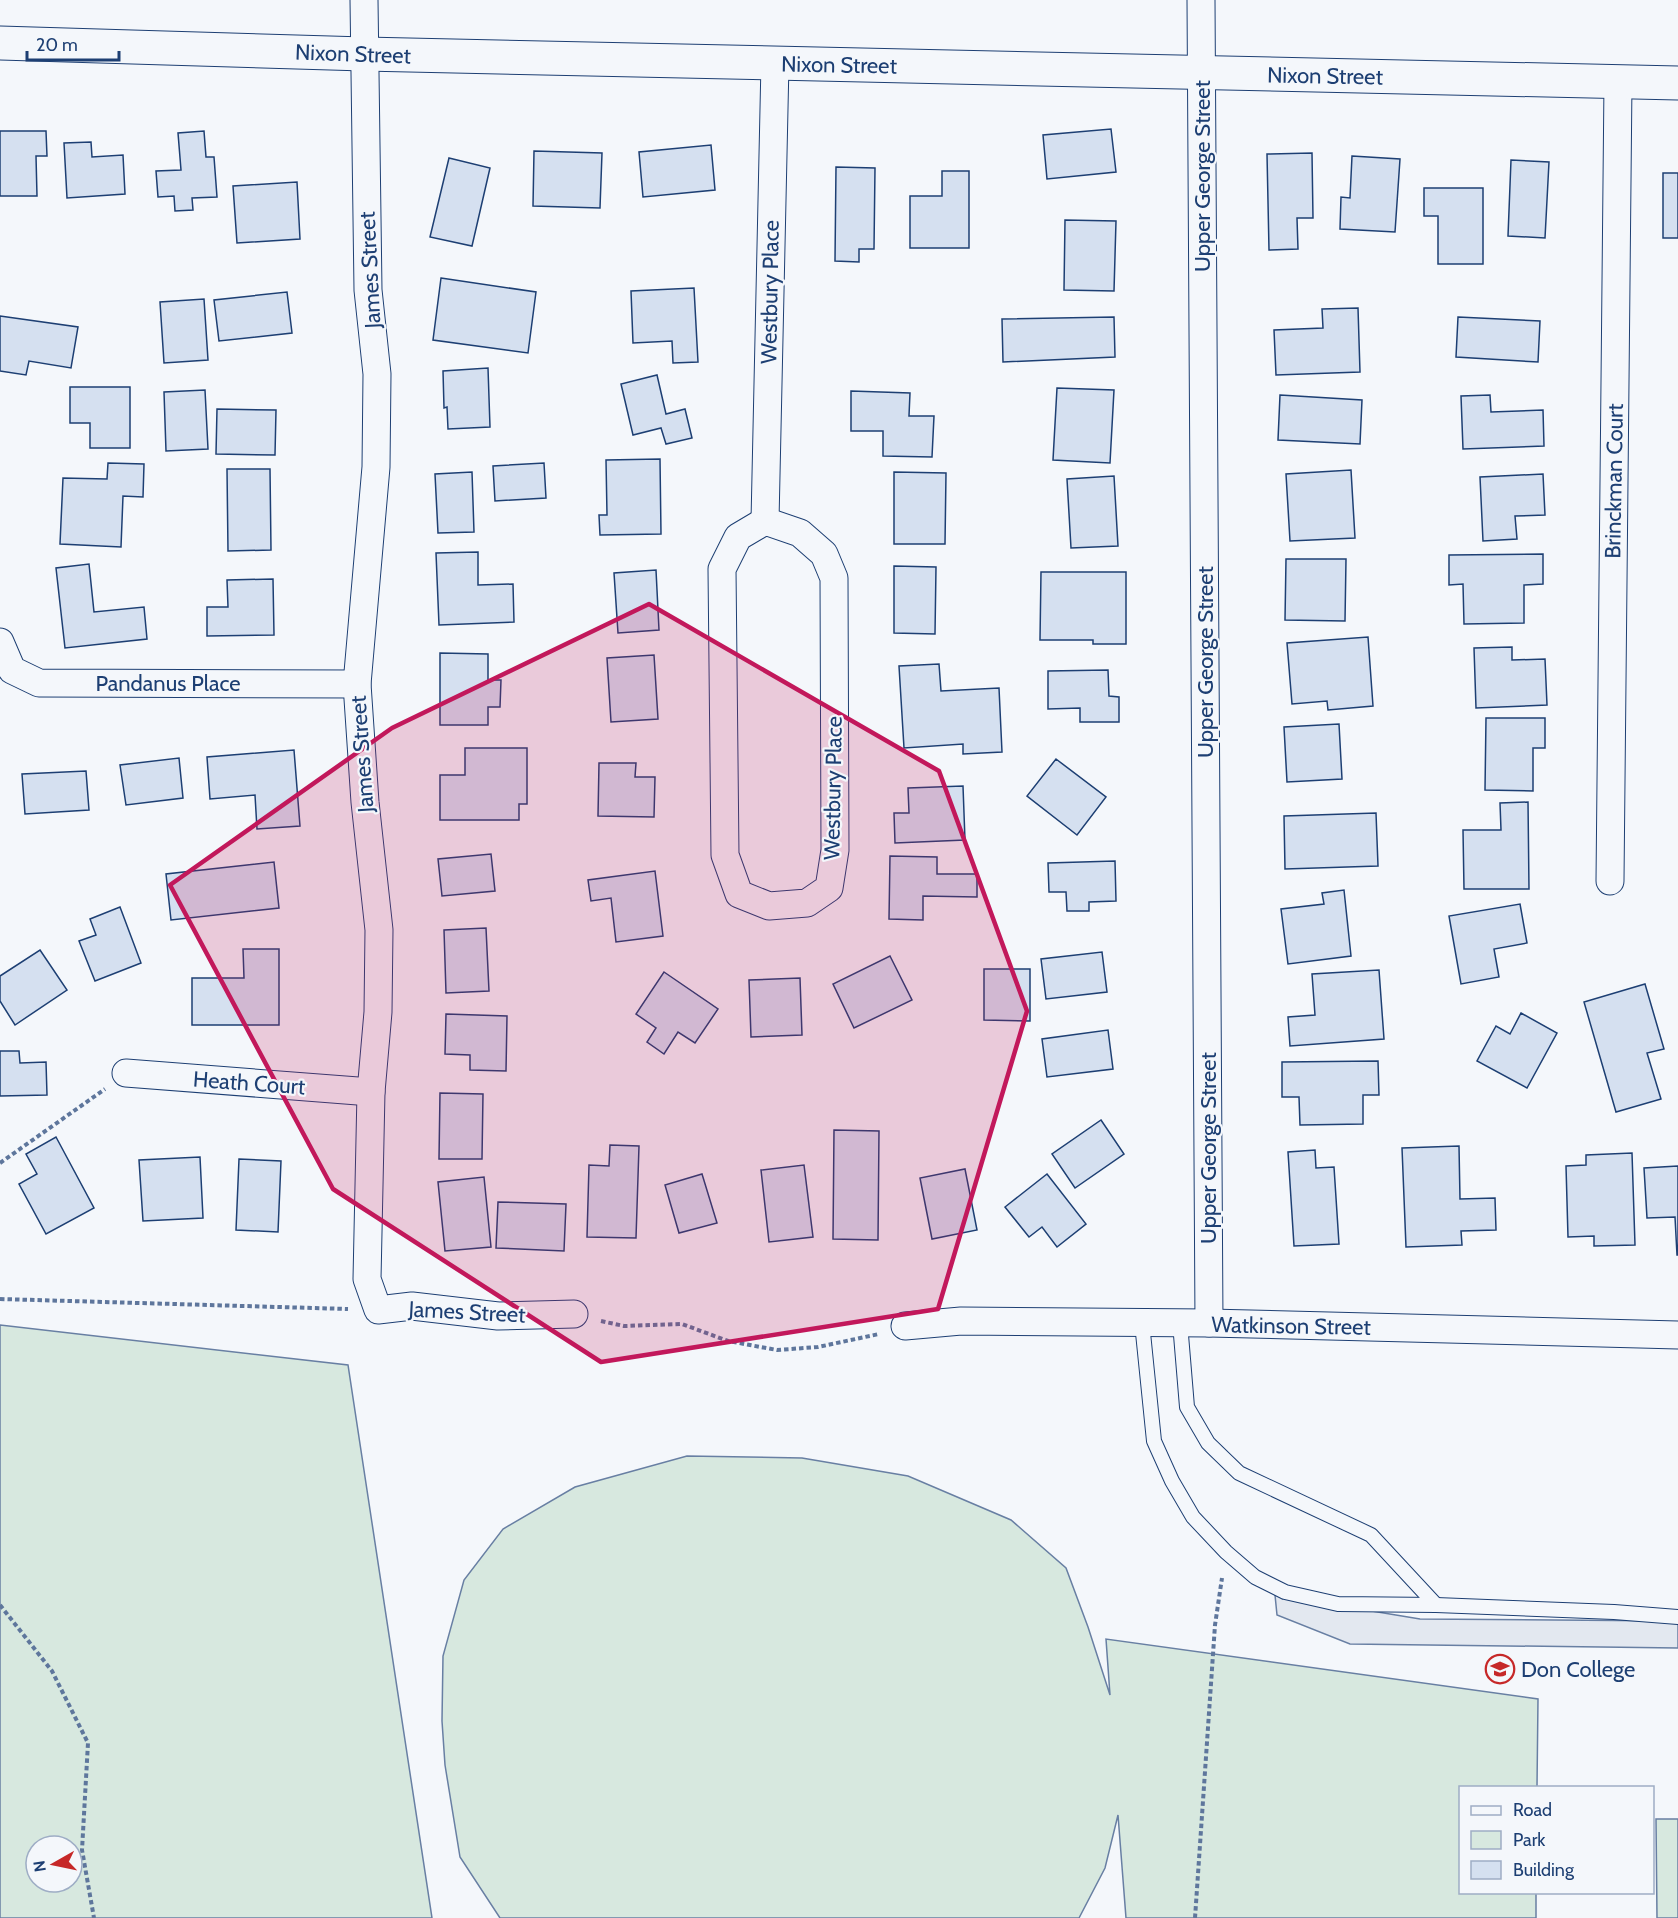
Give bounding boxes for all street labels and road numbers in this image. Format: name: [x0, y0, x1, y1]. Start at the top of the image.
street label: Nixon Street: [295, 38, 412, 70]
street label: Nixon Street: [781, 50, 898, 80]
street label: Nixon Street: [1267, 61, 1384, 91]
street label: Upper George Street: [1189, 80, 1216, 272]
street label: James Street: [353, 210, 387, 330]
street label: Westbury Place: [755, 220, 785, 364]
street label: Brinckman Court: [1599, 403, 1629, 559]
street label: Upper George Street: [1192, 566, 1219, 758]
street label: Pandanus Place: [95, 670, 241, 697]
street label: James Street: [344, 694, 380, 814]
street label: Westbury Place: [818, 716, 848, 860]
street label: Upper George Street: [1195, 1052, 1222, 1244]
street label: Heath Court: [192, 1066, 307, 1100]
street label: James Street: [407, 1295, 527, 1329]
street label: Watkinson Street: [1211, 1311, 1372, 1341]

